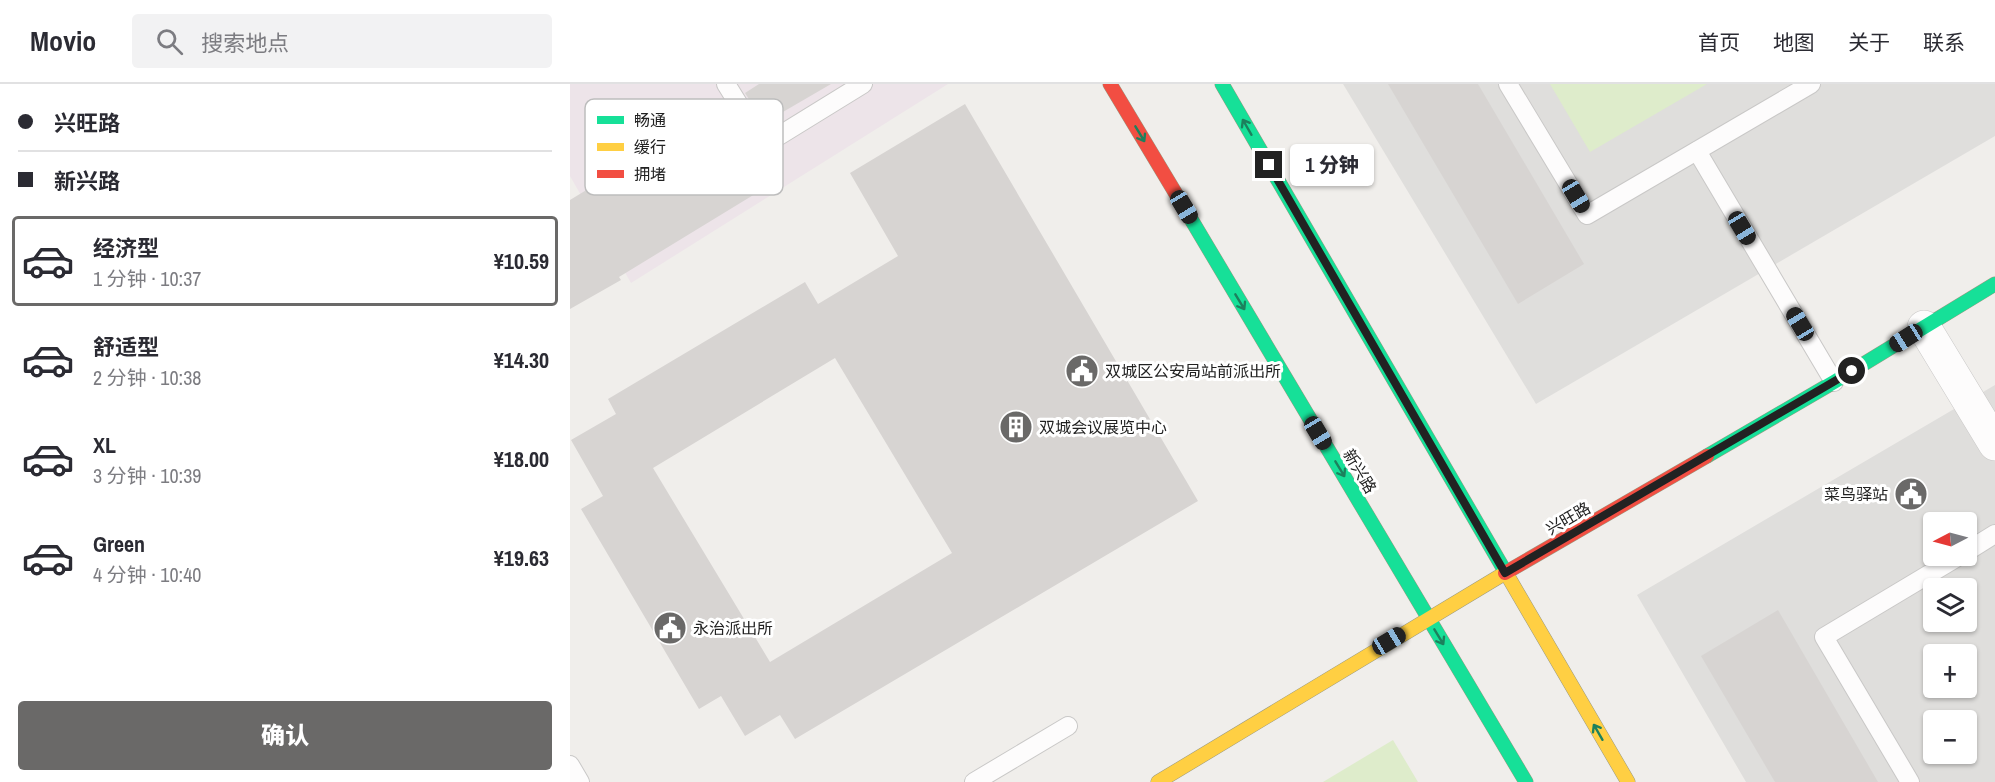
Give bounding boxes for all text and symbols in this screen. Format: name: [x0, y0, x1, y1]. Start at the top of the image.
search box: [132, 14, 552, 68]
text: Movio: [30, 22, 96, 60]
icon: search: [153, 25, 186, 58]
text: 搜索地点: [201, 28, 289, 58]
text: 首页: [1698, 28, 1740, 57]
text: 地图: [1773, 28, 1815, 57]
text: 关于: [1848, 28, 1890, 57]
text: 联系: [1923, 28, 1965, 57]
legend: [585, 99, 783, 195]
text: 兴旺路: [54, 108, 120, 138]
text: 畅通: [634, 109, 666, 131]
one-way arrow: [1241, 119, 1253, 136]
one-way arrow: [1134, 125, 1146, 142]
text: 缓行: [634, 136, 666, 158]
callout: 1 分钟: [1290, 144, 1374, 186]
route end: [1255, 151, 1282, 178]
text: 1 分钟: [1305, 151, 1359, 178]
text: 拥堵: [634, 163, 666, 185]
text: 新兴路: [54, 166, 120, 196]
car: [1559, 176, 1593, 216]
car: [1167, 187, 1201, 227]
car: [1725, 208, 1759, 248]
text: 经济型: [93, 233, 159, 263]
icon: car: [21, 234, 75, 288]
text: ¥10.59: [494, 246, 549, 276]
text: 1 分钟 · 10:37: [93, 265, 201, 292]
one-way arrow: [1234, 293, 1246, 310]
car: [1783, 304, 1817, 344]
car: [1886, 321, 1926, 355]
text: 舒适型: [93, 332, 159, 362]
icon: car: [21, 333, 75, 387]
text: ¥14.30: [494, 345, 549, 375]
public building icon: 双城区公安局站前派出所: [1064, 353, 1100, 389]
route start: [1838, 357, 1865, 384]
place label: 双城区公安局站前派出所: [1105, 360, 1281, 382]
text: 2 分钟 · 10:38: [93, 364, 201, 391]
building icon: 双城会议展览中心: [998, 409, 1034, 445]
car: [1301, 413, 1335, 453]
place label: 双城会议展览中心: [1039, 416, 1167, 438]
text: XL: [93, 430, 116, 460]
icon: car: [21, 432, 75, 486]
text: ¥18.00: [494, 444, 549, 474]
street label: 新兴路: [1338, 445, 1382, 497]
one-way arrow: [1334, 460, 1346, 477]
text: 3 分钟 · 10:39: [93, 462, 201, 489]
public building icon: 菜鸟驿站: [1893, 476, 1929, 512]
place label: 菜鸟驿站: [1824, 483, 1888, 505]
street label: 兴旺路: [1542, 496, 1594, 540]
north arrow: [1923, 512, 1977, 566]
map controls: [1923, 512, 1977, 764]
text: Green: [93, 529, 145, 559]
icon: car: [21, 531, 75, 585]
text: ¥19.63: [494, 543, 549, 573]
text: 4 分钟 · 10:40: [93, 561, 201, 588]
button: layers: [1923, 578, 1977, 632]
public building icon: 永治派出所: [652, 610, 688, 646]
place label: 永治派出所: [693, 617, 773, 639]
car: [1369, 624, 1409, 658]
one-way arrow: [1434, 628, 1446, 645]
button: +: [1923, 644, 1977, 698]
button: 确认: [18, 701, 552, 770]
button: −: [1923, 710, 1977, 764]
one-way arrow: [1592, 724, 1604, 741]

